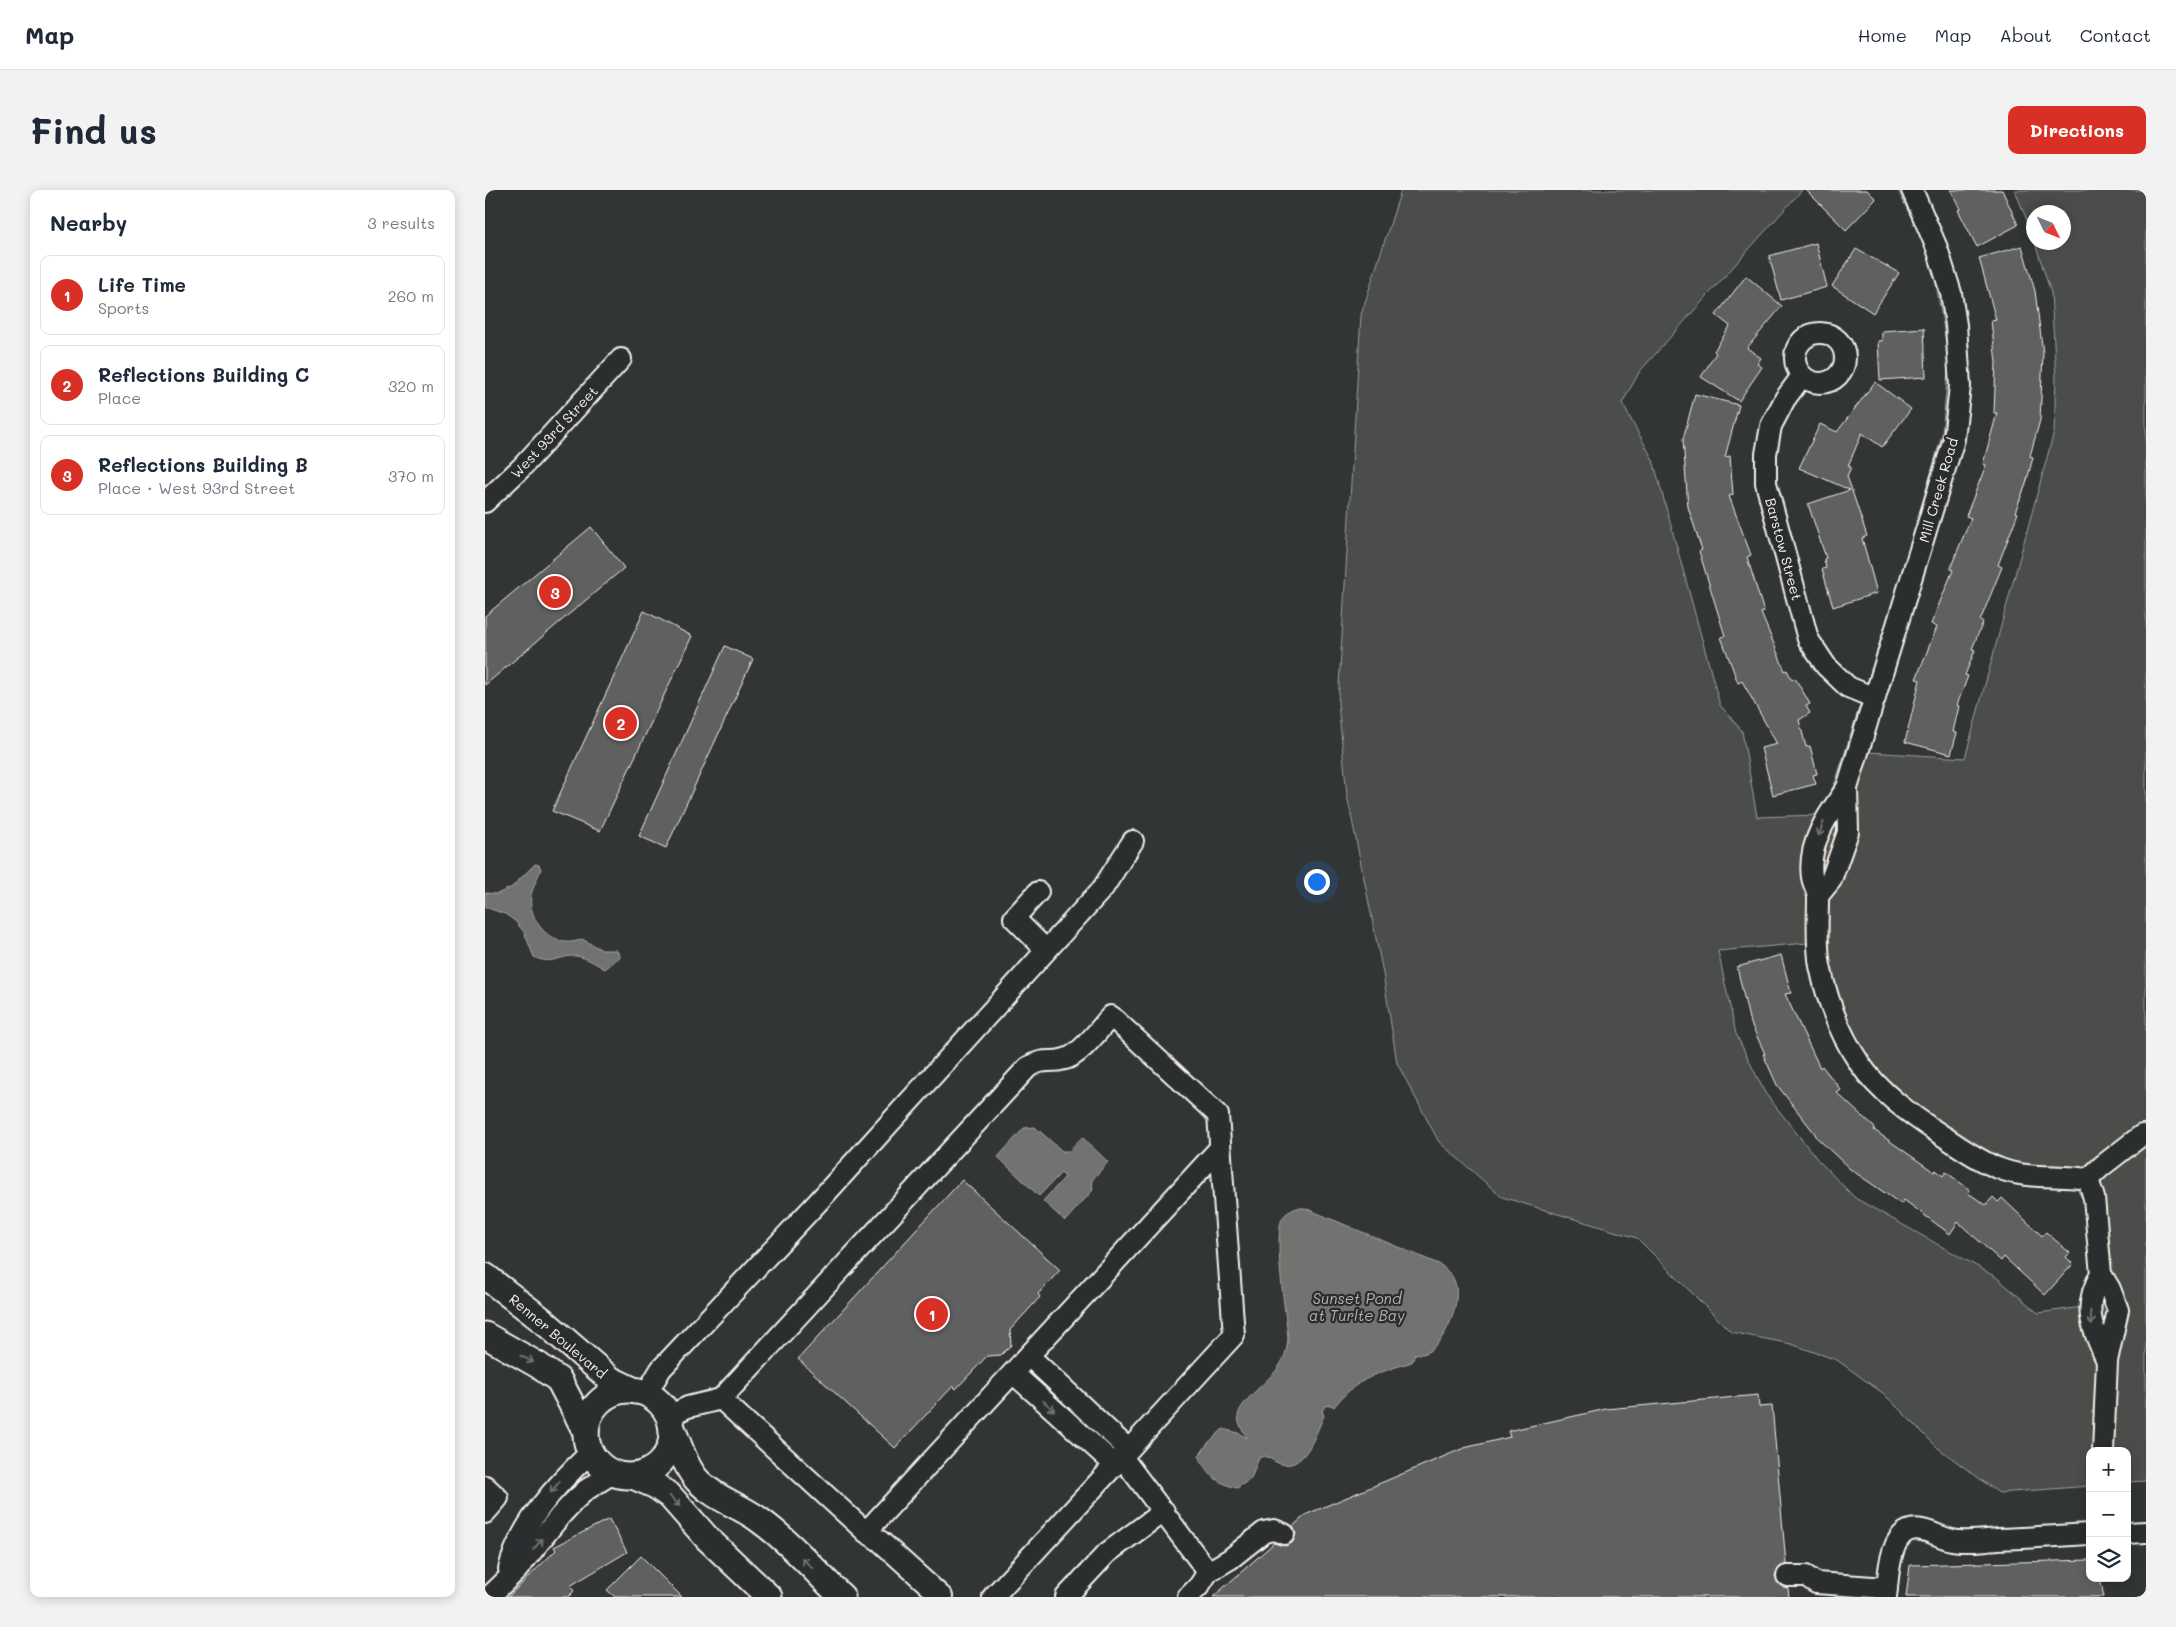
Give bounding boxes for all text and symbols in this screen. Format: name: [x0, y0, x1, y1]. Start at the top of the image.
text: Map: [25, 19, 74, 50]
text: Home: [1858, 23, 1907, 47]
text: Map: [1935, 23, 1971, 47]
text: About: [1999, 23, 2052, 47]
text: Contact: [2080, 23, 2151, 47]
button: Directions: [2008, 106, 2146, 154]
text: Find us: [30, 107, 157, 153]
north arrow: [2026, 205, 2071, 250]
text: Nearby: [50, 209, 127, 236]
text: 3 results: [367, 212, 435, 233]
text: Life Time: [98, 272, 186, 297]
text: 1: [63, 285, 71, 306]
text: 260 m: [388, 285, 434, 306]
text: Sports: [98, 297, 149, 318]
text: Reflections Building C: [98, 362, 309, 387]
text: 2: [63, 375, 71, 396]
text: 320 m: [388, 375, 434, 396]
street label: West 93rd Street: [506, 382, 602, 482]
text: Place: [98, 387, 141, 408]
street label: Mill Creek Road: [1914, 435, 1962, 545]
text: Reflections Building B: [98, 452, 308, 477]
text: 3: [62, 465, 72, 486]
text: 370 m: [388, 465, 434, 486]
text: Place · West 93rd Street: [98, 477, 295, 498]
street label: Barstow Street: [1761, 496, 1807, 602]
pin: 3: [539, 573, 571, 611]
pin: 2: [605, 704, 637, 742]
one-way arrow: [1816, 820, 1825, 836]
your location: [1304, 869, 1330, 895]
water label: Sunset Pond at Turlte Bay: [1309, 1288, 1405, 1325]
street label: Renner Boulevard: [505, 1289, 611, 1383]
pin: 1: [916, 1295, 948, 1333]
one-way arrow: [2086, 1310, 2096, 1326]
one-way arrow: [520, 1354, 535, 1364]
one-way arrow: [1043, 1400, 1056, 1411]
map controls: [2086, 1447, 2131, 1582]
button: +: [2086, 1447, 2131, 1492]
one-way arrow: [550, 1481, 561, 1494]
button: −: [2086, 1492, 2131, 1537]
one-way arrow: [668, 1495, 681, 1507]
button: layers: [2086, 1537, 2131, 1582]
one-way arrow: [532, 1538, 543, 1551]
one-way arrow: [801, 1557, 813, 1569]

